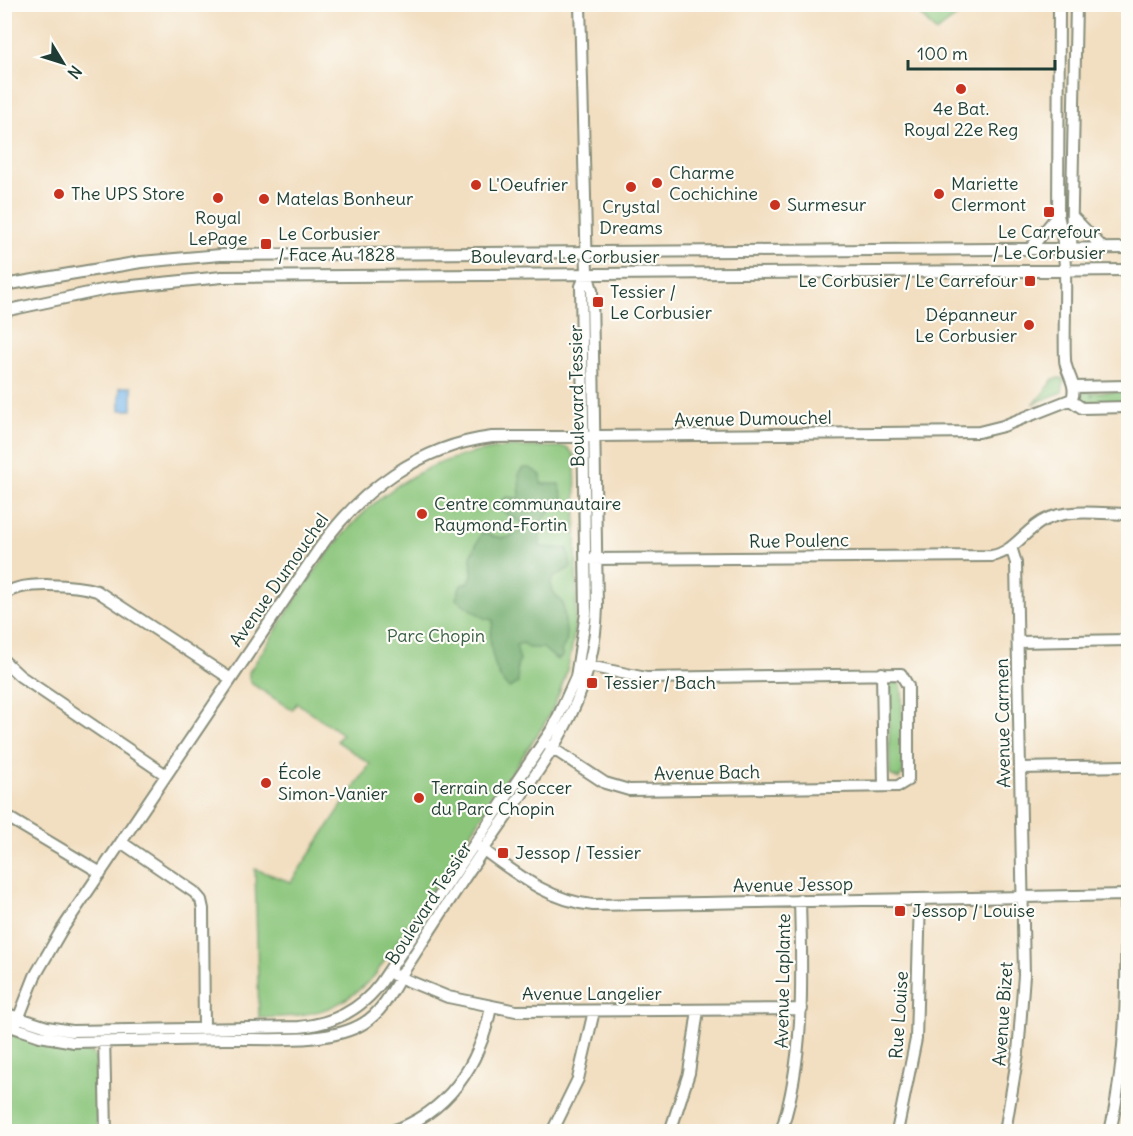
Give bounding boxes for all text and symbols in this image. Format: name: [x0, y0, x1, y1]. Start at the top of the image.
north arrow: [33, 33, 93, 93]
scale bar: [908, 33, 1055, 71]
text: 100 m: [917, 42, 968, 65]
text: N: [64, 62, 86, 83]
marker: 4e Bat. Royal 22e Reg: [954, 82, 968, 96]
place label: 4e Bat. Royal 22e Reg: [904, 97, 1018, 141]
place label: Charme Cochichine: [669, 161, 758, 205]
place label: Mariette Clermont: [951, 172, 1026, 216]
place label: L'Oeufrier: [488, 173, 569, 196]
marker: Charme Cochichine: [650, 176, 664, 190]
marker: L'Oeufrier: [469, 178, 483, 192]
marker: Crystal Dreams: [624, 180, 638, 194]
place label: The UPS Store: [71, 182, 185, 205]
marker: The UPS Store: [52, 187, 66, 201]
place label: Matelas Bonheur: [276, 187, 414, 210]
marker: Mariette Clermont: [932, 187, 946, 201]
marker: Royal LePage: [211, 191, 225, 205]
marker: Matelas Bonheur: [257, 192, 271, 206]
place label: Surmesur: [787, 193, 867, 216]
place label: Crystal Dreams: [599, 195, 663, 239]
marker: Surmesur: [768, 198, 782, 212]
marker: Le Carrefour / Le Corbusier: [1042, 205, 1056, 219]
place label: Royal LePage: [188, 206, 248, 250]
place label: Le Carrefour / Le Corbusier: [993, 220, 1106, 264]
place label: Le Corbusier / Face Au 1828: [278, 222, 395, 266]
marker: Le Corbusier / Face Au 1828: [259, 237, 273, 251]
street label: Boulevard Le Corbusier: [470, 245, 660, 268]
place label: Le Corbusier / Le Carrefour: [798, 269, 1019, 292]
marker: Le Corbusier / Le Carrefour: [1023, 274, 1037, 288]
place label: Tessier / Le Corbusier: [610, 280, 713, 324]
marker: Tessier / Le Corbusier: [591, 295, 605, 309]
place label: Dépanneur Le Corbusier: [915, 303, 1018, 347]
marker: Dépanneur Le Corbusier: [1022, 318, 1036, 332]
street label: Boulevard Tessier: [564, 324, 589, 467]
street label: Avenue Dumouchel: [674, 406, 832, 431]
place label: Centre communautaire Raymond-Fortin: [434, 492, 621, 536]
marker: Centre communautaire Raymond-Fortin: [415, 507, 429, 521]
street label: Avenue Dumouchel: [224, 509, 333, 651]
street label: Rue Poulenc: [749, 528, 849, 553]
park label: Parc Chopin: [387, 624, 485, 647]
street label: Avenue Carmen: [990, 658, 1015, 788]
place label: Tessier / Bach: [604, 671, 716, 694]
marker: Tessier / Bach: [585, 676, 599, 690]
street label: Avenue Bach: [654, 760, 760, 785]
place label: École Simon-Vanier: [278, 761, 388, 805]
marker: École Simon-Vanier: [259, 776, 273, 790]
place label: Terrain de Soccer du Parc Chopin: [431, 776, 573, 820]
marker: Terrain de Soccer du Parc Chopin: [412, 791, 426, 805]
street label: Boulevard Tessier: [380, 836, 477, 969]
place label: Jessop / Tessier: [515, 841, 642, 864]
marker: Jessop / Tessier: [496, 846, 510, 860]
street label: Avenue Jessop: [733, 872, 853, 897]
place label: Jessop / Louise: [912, 899, 1035, 922]
marker: Jessop / Louise: [893, 904, 907, 918]
street label: Avenue Laplante: [770, 913, 795, 1049]
street label: Avenue Bizet: [987, 961, 1018, 1067]
street label: Rue Louise: [884, 970, 913, 1060]
street label: Avenue Langelier: [522, 982, 663, 1005]

